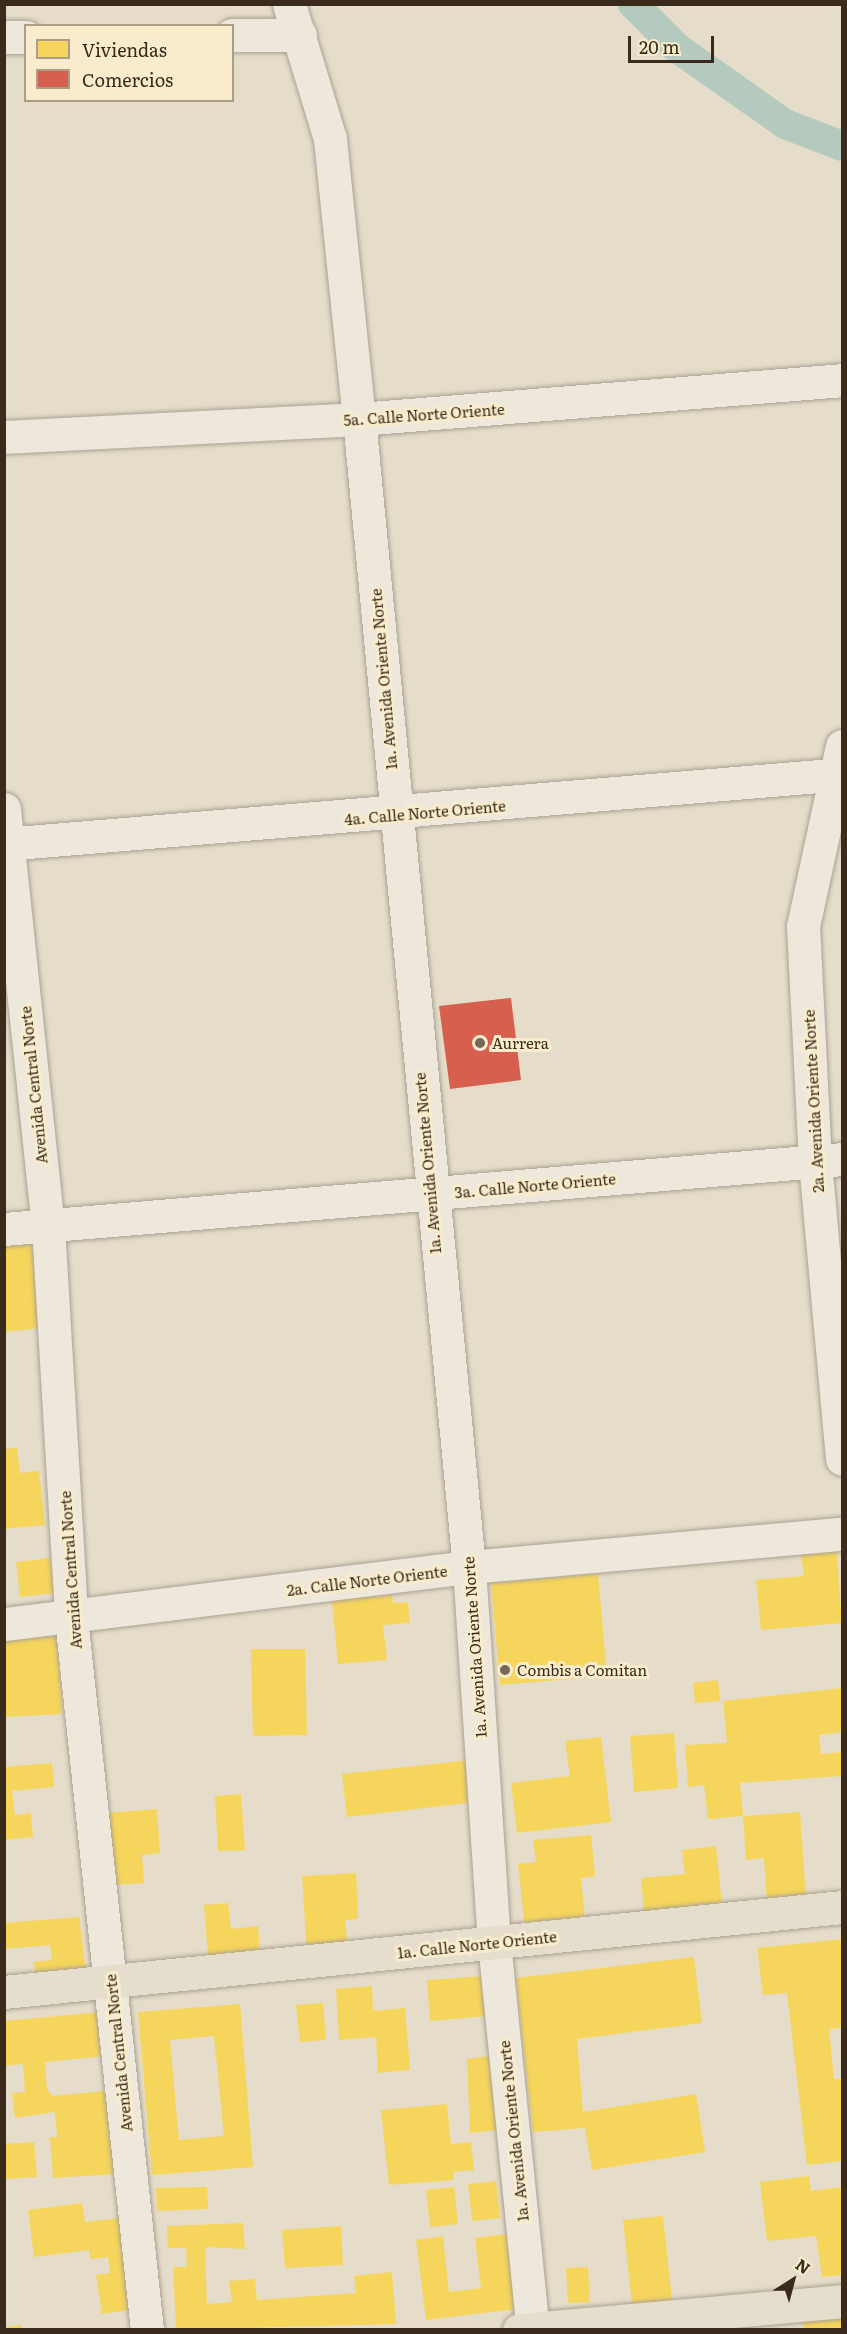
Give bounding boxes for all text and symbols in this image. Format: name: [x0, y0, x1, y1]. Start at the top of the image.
legend: [24, 24, 234, 102]
scale bar: [631, 24, 716, 62]
text: 20 m: [639, 33, 680, 60]
text: Viviendas: [82, 36, 167, 63]
text: Comercios: [82, 66, 173, 93]
street label: 5a. Calle Norte Oriente: [343, 399, 505, 429]
street label: 1a. Avenida Oriente Norte: [366, 588, 400, 770]
street label: 4a. Calle Norte Oriente: [343, 796, 507, 828]
street label: Avenida Central Norte: [16, 1005, 50, 1165]
street label: 2a. Avenida Oriente Norte: [799, 1009, 827, 1193]
place label: Aurrera: [492, 1034, 549, 1052]
marker: Aurrera: [473, 1036, 487, 1050]
street label: 1a. Avenida Oriente Norte: [410, 1072, 444, 1254]
street label: 3a. Calle Norte Oriente: [454, 1169, 616, 1201]
street label: Avenida Central Norte: [55, 1490, 85, 1650]
street label: 1a. Avenida Oriente Norte: [459, 1556, 489, 1738]
street label: 2a. Calle Norte Oriente: [286, 1561, 448, 1599]
place label: Combis a Comitan: [517, 1661, 647, 1679]
marker: Combis a Comitan: [498, 1663, 512, 1677]
street label: 1a. Calle Norte Oriente: [397, 1927, 557, 1961]
street label: Avenida Central Norte: [101, 1973, 135, 2133]
street label: 1a. Avenida Oriente Norte: [495, 2040, 531, 2222]
north arrow: [763, 2250, 823, 2310]
text: N: [791, 2252, 816, 2279]

